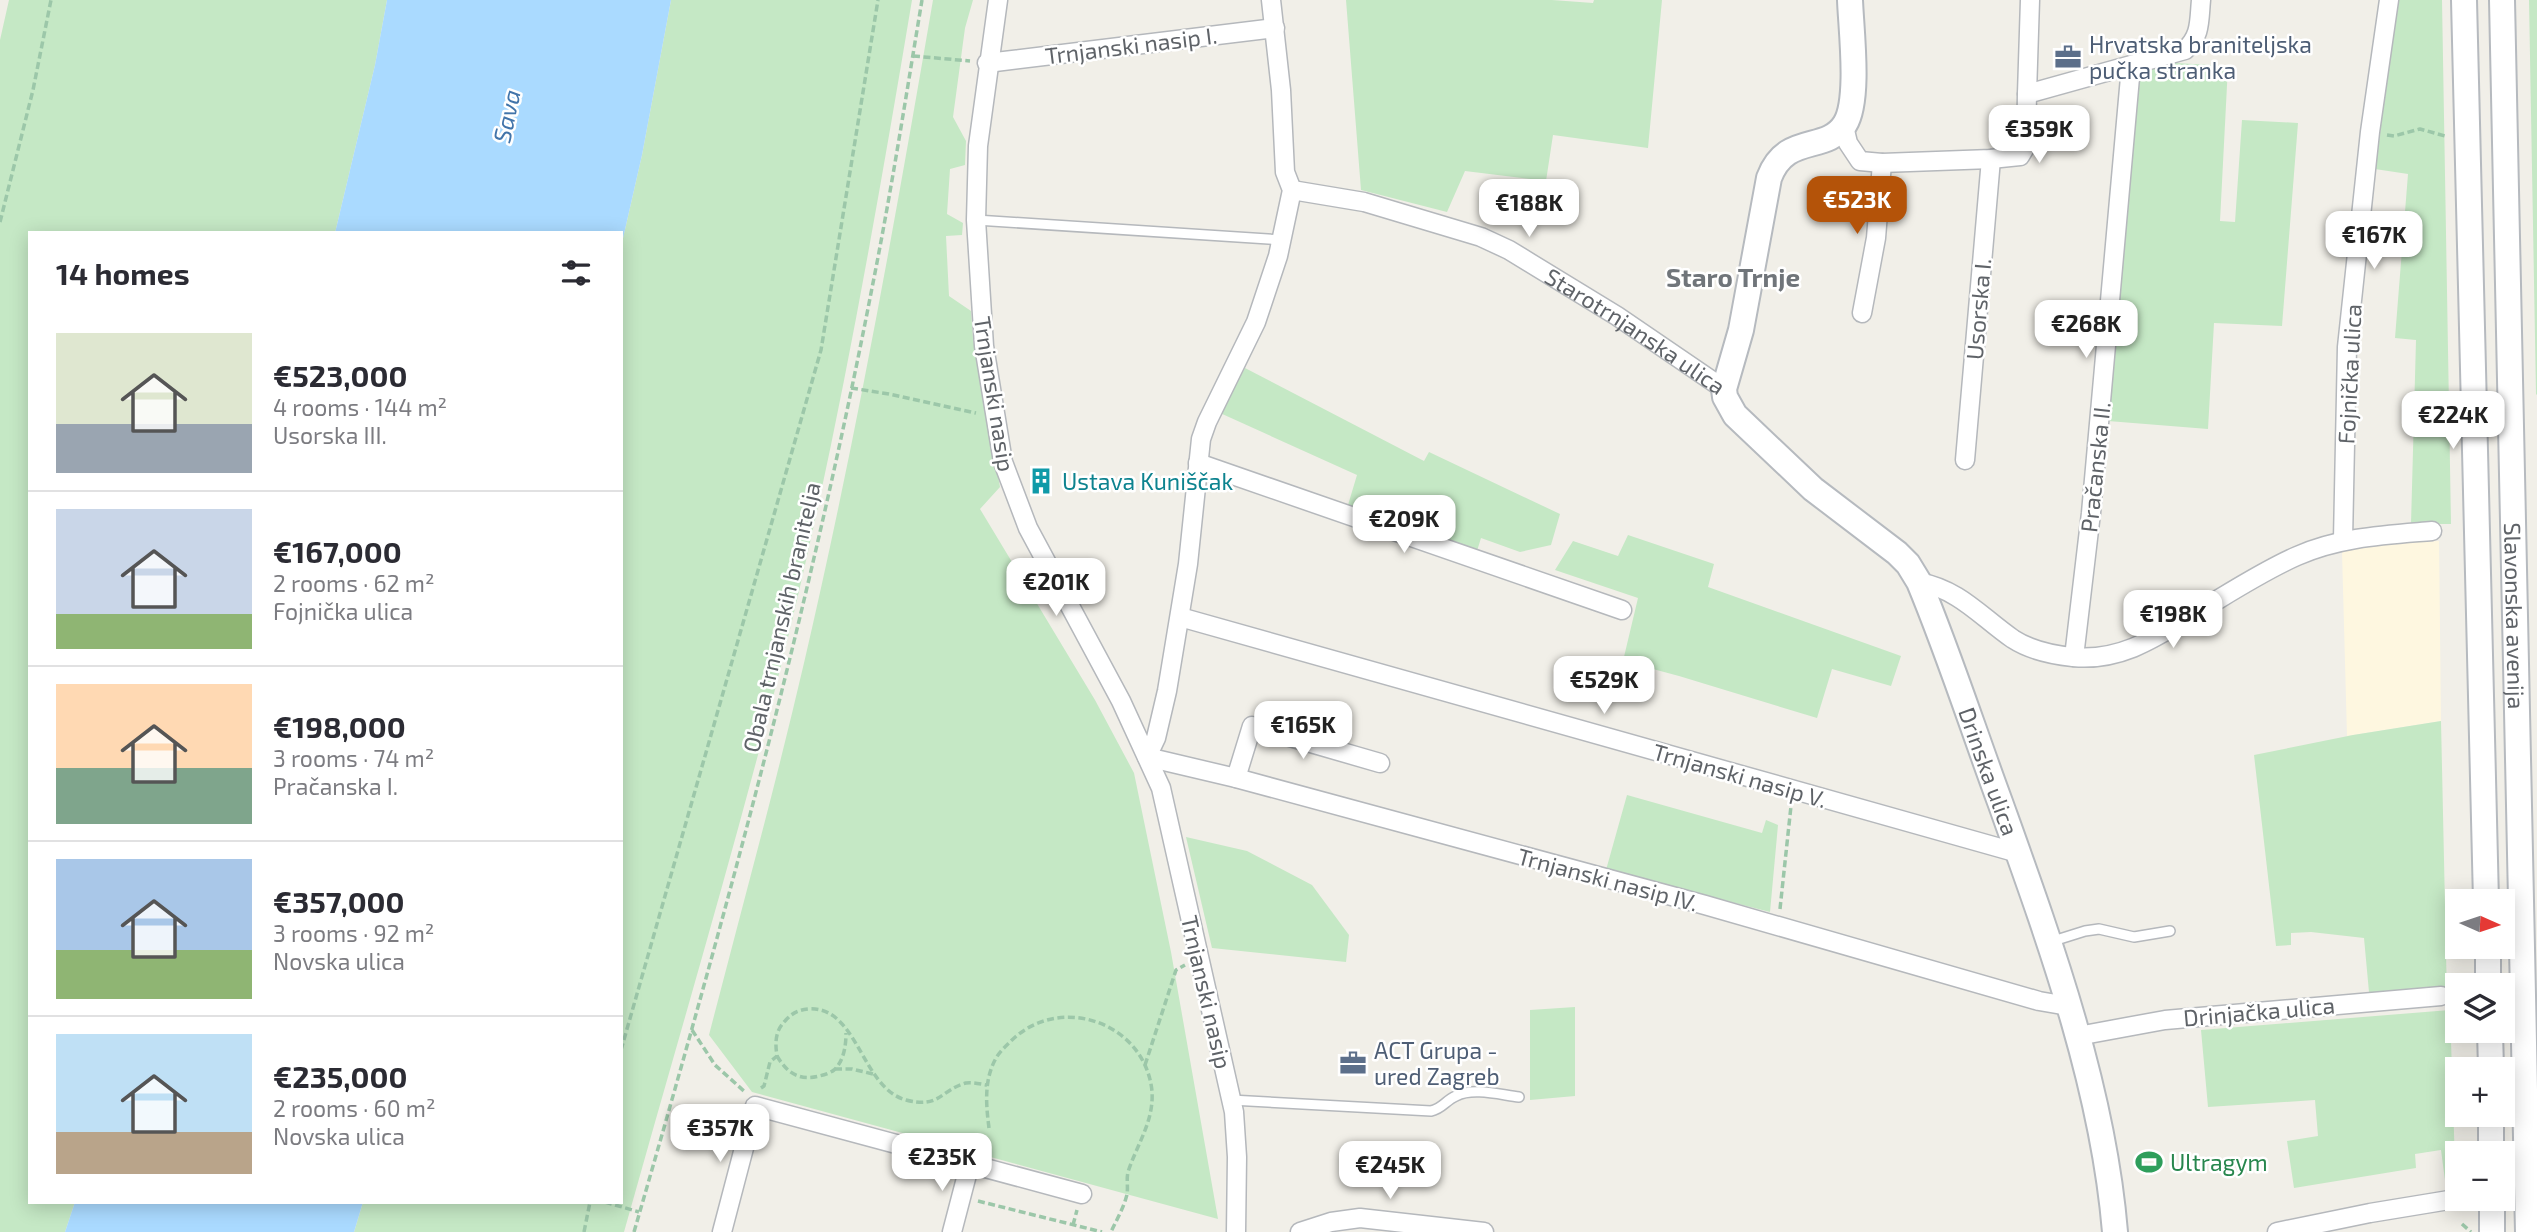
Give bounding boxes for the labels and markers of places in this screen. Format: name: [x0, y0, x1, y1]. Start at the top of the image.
place label: Hrvatska braniteljska pučka stranka: [2089, 30, 2312, 84]
office icon: Hrvatska braniteljska pučka stranka: [2053, 42, 2083, 72]
pin: €359K: [1990, 106, 2088, 165]
pin: €523K: [1808, 176, 1906, 236]
pin: €188K: [1480, 180, 1578, 239]
pin: €167K: [2325, 212, 2423, 271]
pin: €268K: [2037, 300, 2135, 360]
pin: €224K: [2404, 392, 2502, 451]
building icon: Ustava Kuniščak: [1026, 466, 1056, 496]
place label: Ustava Kuniščak: [1062, 467, 1233, 495]
pin: €209K: [1355, 496, 1453, 555]
pin: €201K: [1007, 558, 1105, 618]
pin: €198K: [2124, 590, 2222, 650]
pin: €529K: [1555, 656, 1653, 716]
pin: €165K: [1254, 702, 1352, 761]
place label: ACT Grupa - ured Zagreb: [1374, 1036, 1500, 1090]
office icon: ACT Grupa - ured Zagreb: [1338, 1048, 1368, 1078]
pin: €357K: [671, 1104, 769, 1164]
pin: €235K: [893, 1134, 991, 1193]
pin: €245K: [1341, 1142, 1439, 1201]
sports icon: Ultragym: [2134, 1147, 2164, 1177]
place label: Ultragym: [2170, 1148, 2268, 1176]

